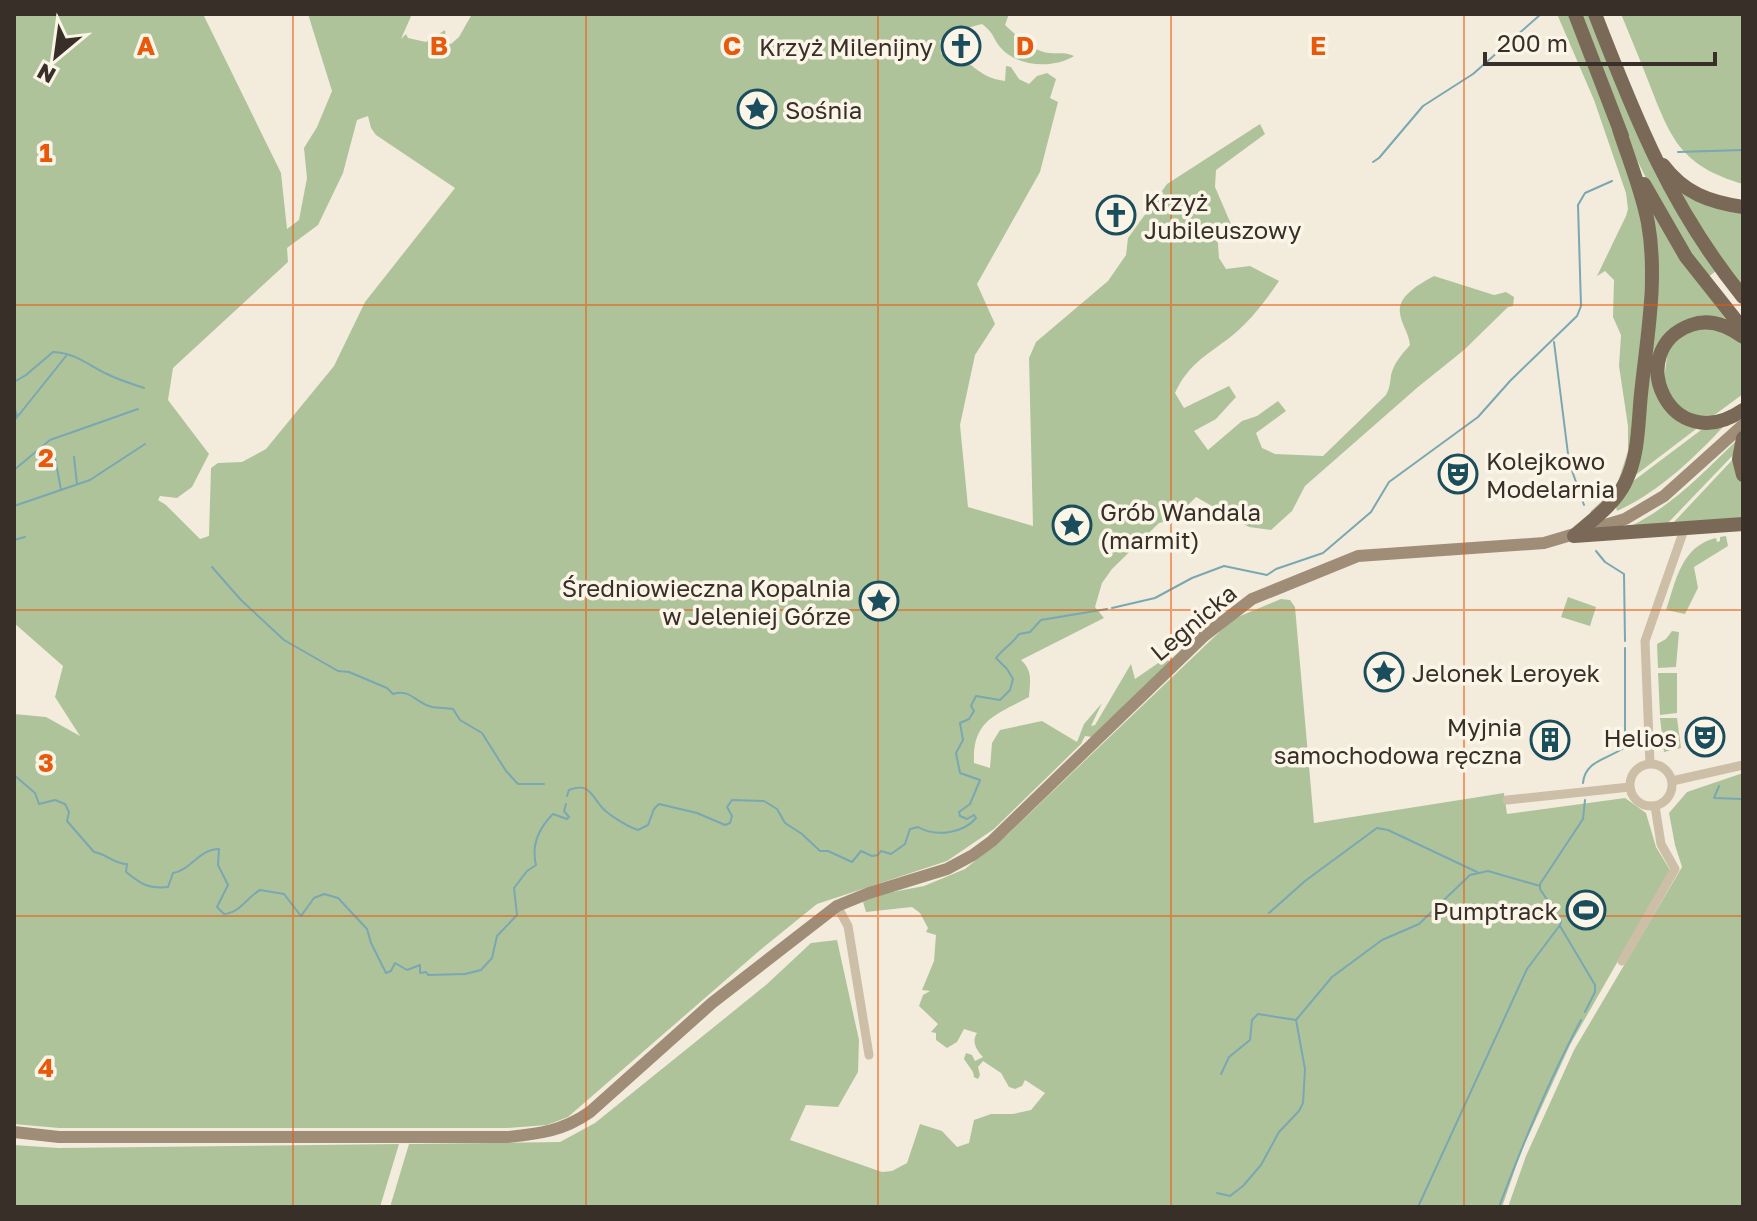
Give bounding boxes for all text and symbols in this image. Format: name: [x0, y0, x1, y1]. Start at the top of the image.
north arrow: [16, 16, 96, 96]
scale bar: [1485, 16, 1715, 66]
church icon: Krzyż Milenijny: [940, 25, 982, 67]
text: 200 m: [1497, 28, 1568, 57]
text: A: [137, 30, 156, 61]
text: B: [430, 30, 448, 61]
text: C: [723, 30, 741, 61]
text: D: [1016, 30, 1034, 61]
text: E: [1310, 30, 1326, 61]
place label: Krzyż Milenijny: [759, 32, 933, 61]
text: N: [32, 58, 60, 90]
place icon: Sośnia: [736, 88, 778, 130]
place label: Sośnia: [785, 95, 862, 124]
text: 1: [39, 137, 53, 168]
place label: Krzyż Jubileuszowy: [1144, 187, 1301, 244]
church icon: Krzyż Jubileuszowy: [1095, 194, 1137, 236]
text: 2: [38, 442, 54, 473]
place label: Kolejkowo Modelarnia: [1486, 446, 1615, 503]
theatre icon: Kolejkowo Modelarnia: [1437, 453, 1479, 495]
place label: Grób Wandala (marmit): [1100, 497, 1261, 554]
place icon: Grób Wandala (marmit): [1051, 504, 1093, 546]
place label: Średniowieczna Kopalnia w Jeleniej Górze: [562, 573, 851, 630]
street label: Legnicka: [1144, 578, 1242, 666]
place icon: Średniowieczna Kopalnia w Jeleniej Górze: [858, 580, 900, 622]
place icon: Jelonek Leroyek: [1363, 651, 1405, 693]
place label: Jelonek Leroyek: [1412, 658, 1600, 687]
place label: Myjnia samochodowa ręczna: [1274, 712, 1522, 769]
theatre icon: Helios: [1684, 716, 1726, 758]
building icon: Myjnia samochodowa ręczna: [1529, 719, 1571, 761]
place label: Helios: [1604, 723, 1677, 752]
text: 3: [38, 747, 54, 778]
sports icon: Pumptrack: [1565, 889, 1607, 931]
place label: Pumptrack: [1433, 896, 1558, 925]
text: 4: [38, 1052, 54, 1083]

